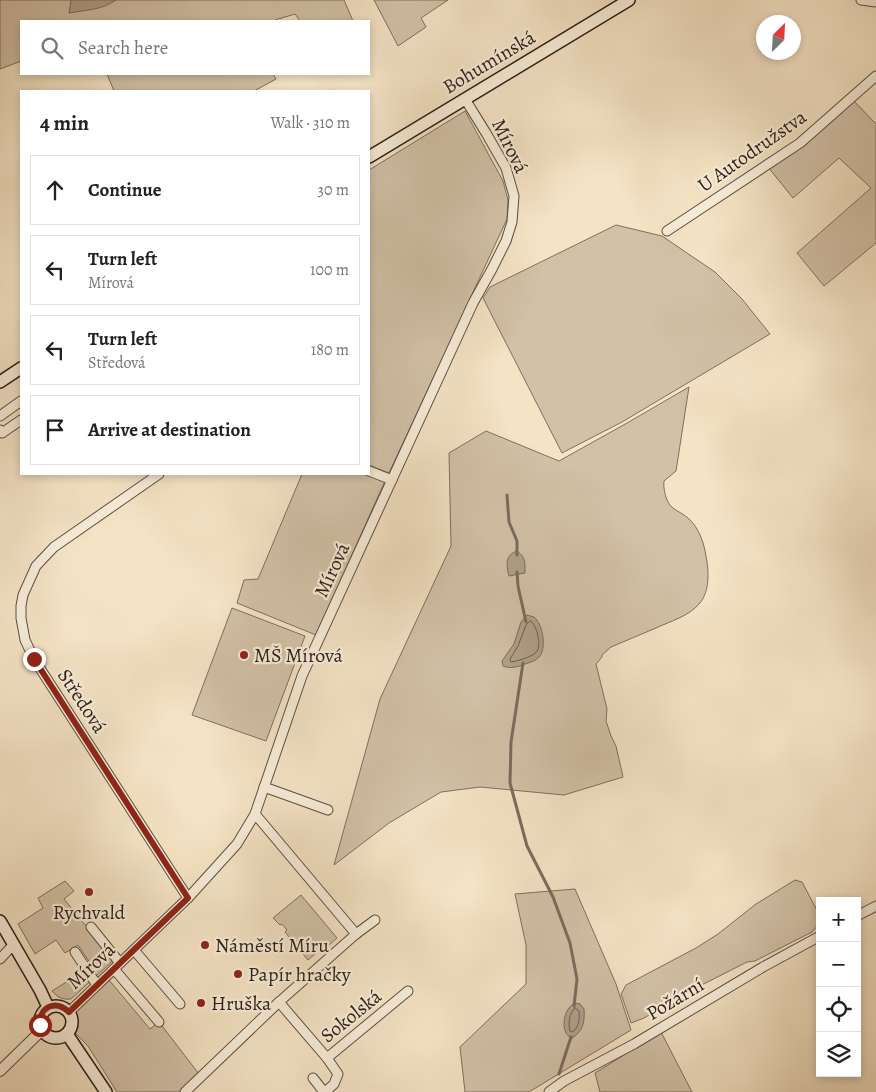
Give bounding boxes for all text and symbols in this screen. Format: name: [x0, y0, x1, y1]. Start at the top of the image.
north arrow: [756, 15, 801, 60]
search box: [20, 20, 370, 75]
street label: Bohumínská: [438, 23, 541, 100]
icon: search: [38, 34, 66, 62]
text: Search here: [78, 35, 168, 61]
street label: U Autodružstva: [692, 103, 812, 199]
text: 4 min: [40, 109, 89, 137]
text: Walk · 310 m: [270, 112, 350, 134]
street label: Mírová: [485, 114, 535, 178]
icon: ahead: [41, 176, 69, 204]
text: Continue: [88, 177, 162, 203]
text: 30 m: [317, 179, 349, 201]
text: Turn left: [88, 246, 157, 272]
icon: left: [41, 256, 69, 284]
text: 100 m: [310, 259, 349, 281]
text: Mírová: [88, 272, 134, 294]
text: Turn left: [88, 326, 157, 352]
icon: left: [41, 336, 69, 364]
text: 180 m: [311, 339, 349, 361]
text: Středová: [88, 352, 146, 374]
icon: arrive: [41, 416, 69, 444]
text: Arrive at destination: [88, 417, 251, 443]
street label: Mírová: [308, 538, 357, 602]
place label: MŠ Mírová: [254, 642, 344, 669]
route end: [23, 648, 46, 671]
marker: MŠ Mírová: [238, 649, 250, 661]
street label: Středová: [51, 663, 113, 739]
marker: Rychvald: [83, 886, 95, 898]
map controls: [816, 897, 861, 1077]
button: +: [816, 897, 861, 942]
place label: Rychvald: [53, 899, 126, 926]
place label: Náměstí Míru: [215, 932, 329, 959]
street label: Mírová: [61, 936, 122, 995]
marker: Náměstí Míru: [199, 939, 211, 951]
button: −: [816, 942, 861, 987]
place label: Papír hračky: [248, 961, 352, 988]
marker: Papír hračky: [232, 968, 244, 980]
street label: Požární: [641, 971, 709, 1027]
street label: Sokolská: [315, 983, 388, 1049]
button: locate: [816, 987, 861, 1032]
place label: Hruška: [211, 990, 272, 1017]
marker: Hruška: [195, 997, 207, 1009]
route start: [29, 1014, 52, 1037]
button: layers: [816, 1032, 861, 1077]

